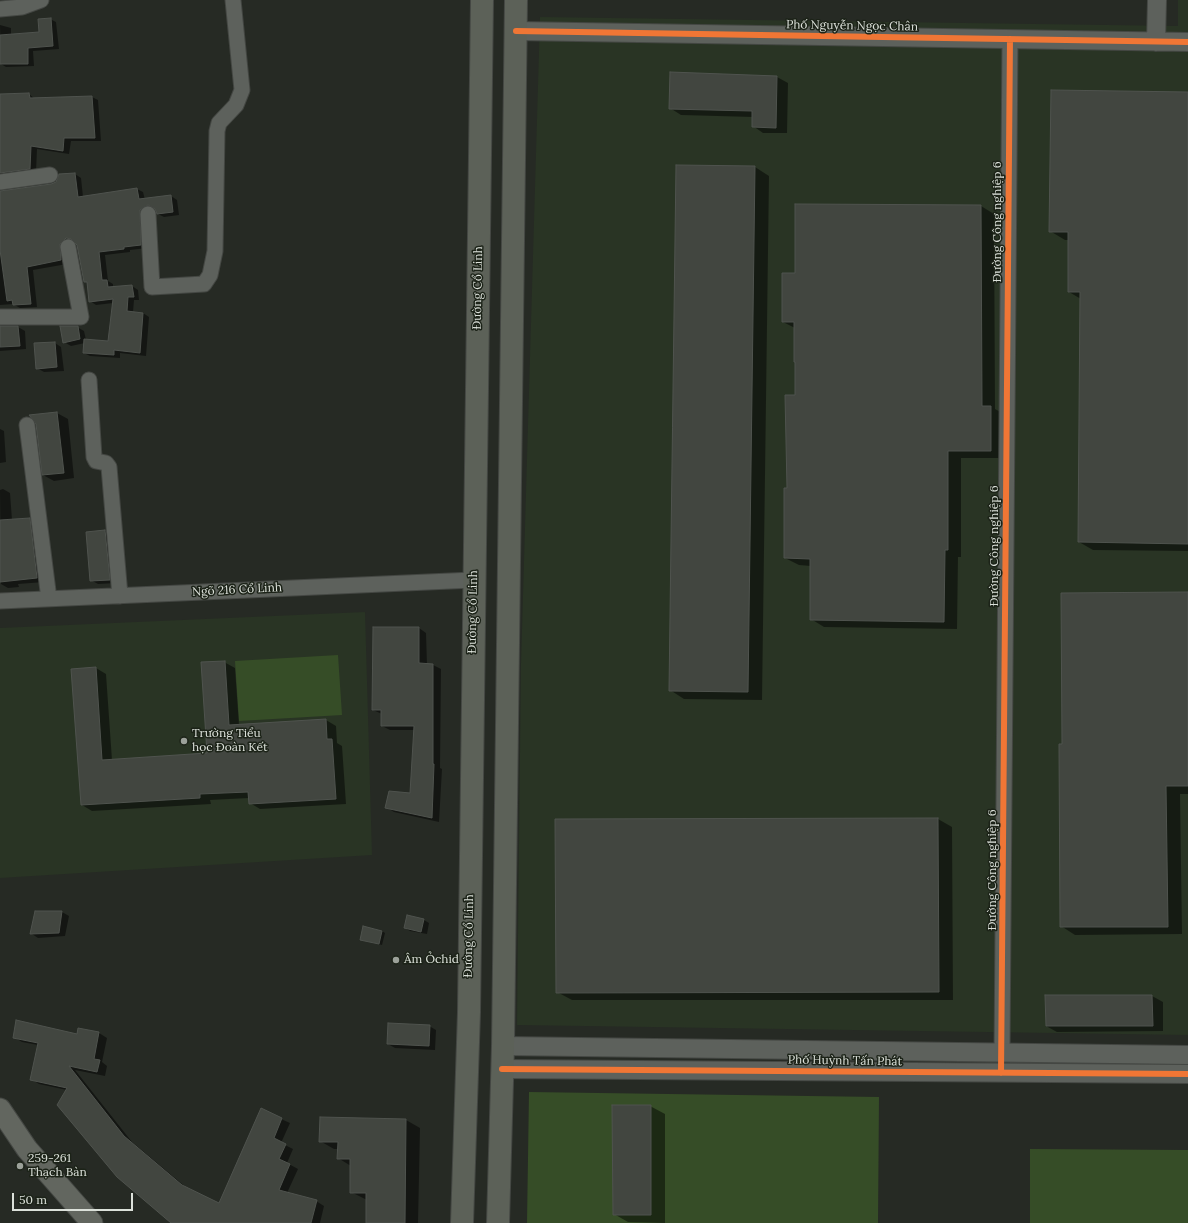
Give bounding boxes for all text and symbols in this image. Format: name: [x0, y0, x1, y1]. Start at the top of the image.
street label: Phố Nguyễn Ngọc Chân: [786, 18, 918, 34]
street label: Đường Công nghiệp 6: [991, 161, 1005, 283]
street label: Đường Cổ Linh: [470, 246, 486, 330]
street label: Đường Công nghiệp 6: [988, 485, 1002, 607]
street label: Đường Cổ Linh: [465, 570, 481, 654]
street label: Ngõ 216 Cổ Linh: [192, 580, 282, 600]
place label: Trường Tiểu học Đoàn Kết: [192, 727, 268, 755]
marker: Trường Tiểu học Đoàn Kết: [179, 736, 189, 746]
street label: Đường Công nghiệp 6: [986, 809, 1000, 931]
street label: Đường Cổ Linh: [461, 894, 477, 978]
place label: Âm Ỏchid: [404, 953, 459, 967]
marker: Âm Ỏchid: [391, 955, 401, 965]
street label: Phố Huỳnh Tấn Phát: [788, 1053, 902, 1069]
place label: 259-261 Thạch Bàn: [28, 1152, 87, 1180]
marker: 259-261 Thạch Bàn: [15, 1161, 25, 1171]
scale bar: [14, 1185, 135, 1211]
text: 50 m: [19, 1192, 47, 1207]

